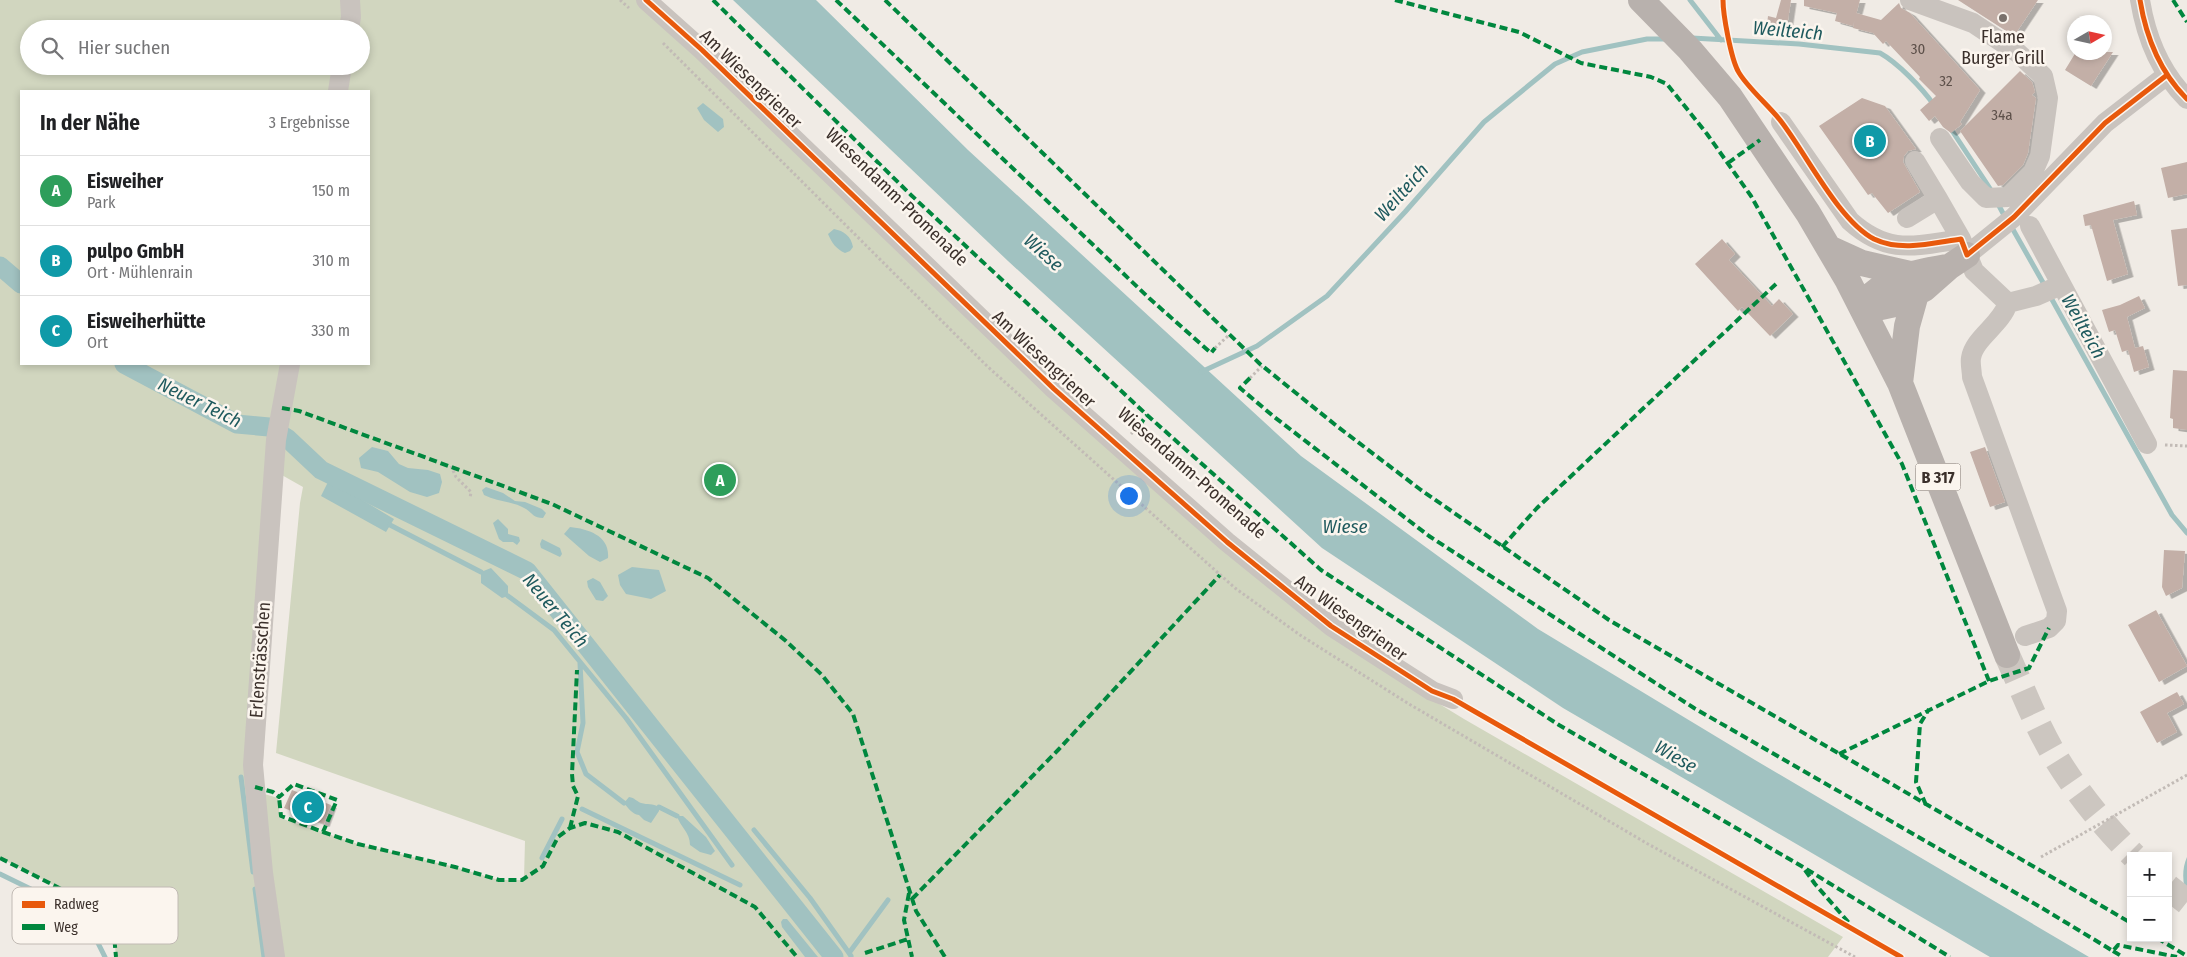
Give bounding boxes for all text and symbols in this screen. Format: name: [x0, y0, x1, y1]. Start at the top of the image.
marker: Flame Burger Grill: [1997, 12, 2009, 24]
north arrow: [2067, 15, 2112, 60]
water label: Weilteich: [1752, 16, 1824, 45]
search box: [20, 20, 370, 75]
street label: Am Wiesengriener: [695, 25, 807, 134]
place label: Flame Burger Grill: [1961, 26, 2045, 69]
icon: search: [38, 34, 66, 62]
text: Hier suchen: [78, 36, 170, 59]
house number: 30: [1911, 40, 1925, 58]
house number: 32: [1939, 72, 1953, 90]
house number: 34a: [1991, 106, 2013, 124]
text: In der Nähe: [40, 110, 140, 136]
text: 3 Ergebnisse: [269, 113, 350, 132]
pin: B: [1854, 122, 1886, 160]
street label: Wiesendamm-Promenade: [821, 123, 973, 271]
water label: Weilteich: [1369, 158, 1433, 226]
text: Eisweiher: [87, 170, 163, 193]
text: A: [52, 181, 60, 200]
text: 150 m: [312, 181, 350, 200]
text: Park: [87, 193, 115, 212]
water label: Wiese: [1019, 229, 1068, 276]
text: pulpo GmbH: [87, 240, 184, 263]
text: B: [52, 251, 60, 270]
text: 310 m: [313, 251, 350, 270]
text: Ort · Mühlenrain: [87, 263, 193, 282]
water label: Weilteich: [2056, 290, 2111, 363]
street label: Am Wiesengriener: [988, 305, 1101, 413]
text: Eisweiherhütte: [87, 310, 206, 333]
text: C: [52, 321, 60, 340]
text: 330 m: [311, 321, 350, 340]
text: Ort: [87, 333, 108, 352]
water label: Neuer Teich: [154, 372, 245, 433]
street label: Wiesendamm-Promenade: [1113, 402, 1271, 544]
pin: A: [704, 461, 736, 499]
road number: B 317: [1916, 464, 1960, 491]
your location: [1116, 483, 1142, 509]
water label: Wiese: [1323, 515, 1367, 538]
water label: Neuer Teich: [518, 568, 593, 652]
street label: Am Wiesengriener: [1291, 570, 1412, 667]
street label: Erlensträsschen: [245, 601, 275, 719]
water label: Wiese: [1651, 735, 1701, 778]
pin: C: [292, 788, 324, 826]
map controls: [2127, 852, 2172, 942]
button: +: [2127, 852, 2172, 897]
legend: [12, 887, 178, 944]
text: Radweg: [54, 896, 99, 913]
button: −: [2127, 897, 2172, 942]
text: Weg: [54, 919, 78, 936]

